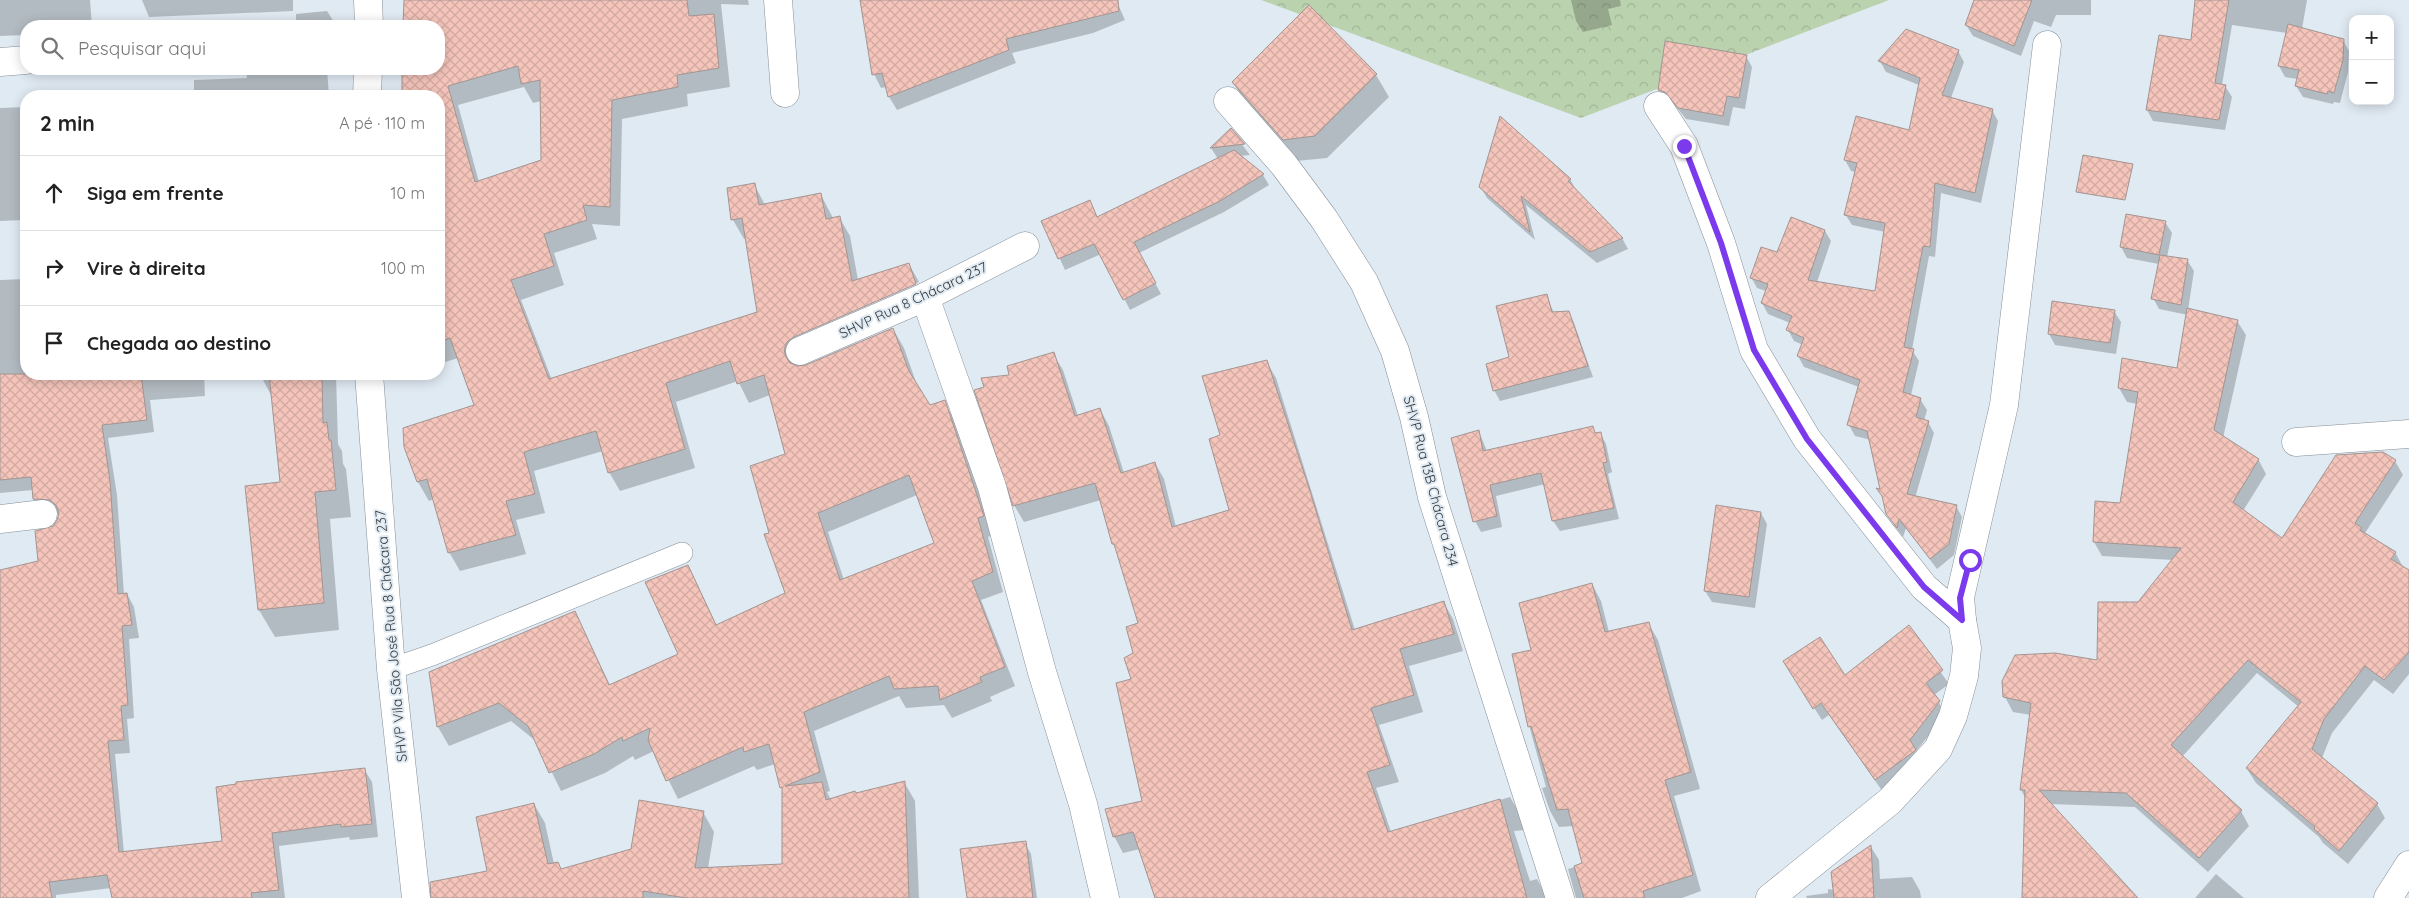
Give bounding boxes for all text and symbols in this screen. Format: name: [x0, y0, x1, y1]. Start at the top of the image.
map controls: [2349, 15, 2394, 105]
button: +: [2349, 15, 2394, 60]
search box: [20, 20, 445, 75]
icon: search: [38, 34, 66, 62]
text: Pesquisar aqui: [78, 36, 206, 60]
button: −: [2349, 60, 2394, 105]
text: 2 min: [40, 110, 95, 136]
text: A pé · 110 m: [339, 113, 425, 133]
route end: [1673, 135, 1696, 158]
icon: ahead: [40, 179, 68, 207]
text: Siga em frente: [87, 181, 224, 205]
text: 10 m: [391, 183, 425, 203]
icon: right: [40, 254, 68, 282]
text: Vire à direita: [87, 256, 206, 280]
text: 100 m: [381, 258, 425, 278]
street label: SHVP Rua 8 Chácara 237: [836, 258, 990, 342]
icon: arrive: [40, 329, 68, 357]
text: Chegada ao destino: [87, 331, 271, 355]
street label: SHVP Rua 13B Chácara 234: [1400, 394, 1462, 568]
street label: SHVP Vila São José Rua 8 Chácara 237: [371, 509, 411, 763]
route start: [1959, 549, 1982, 572]

